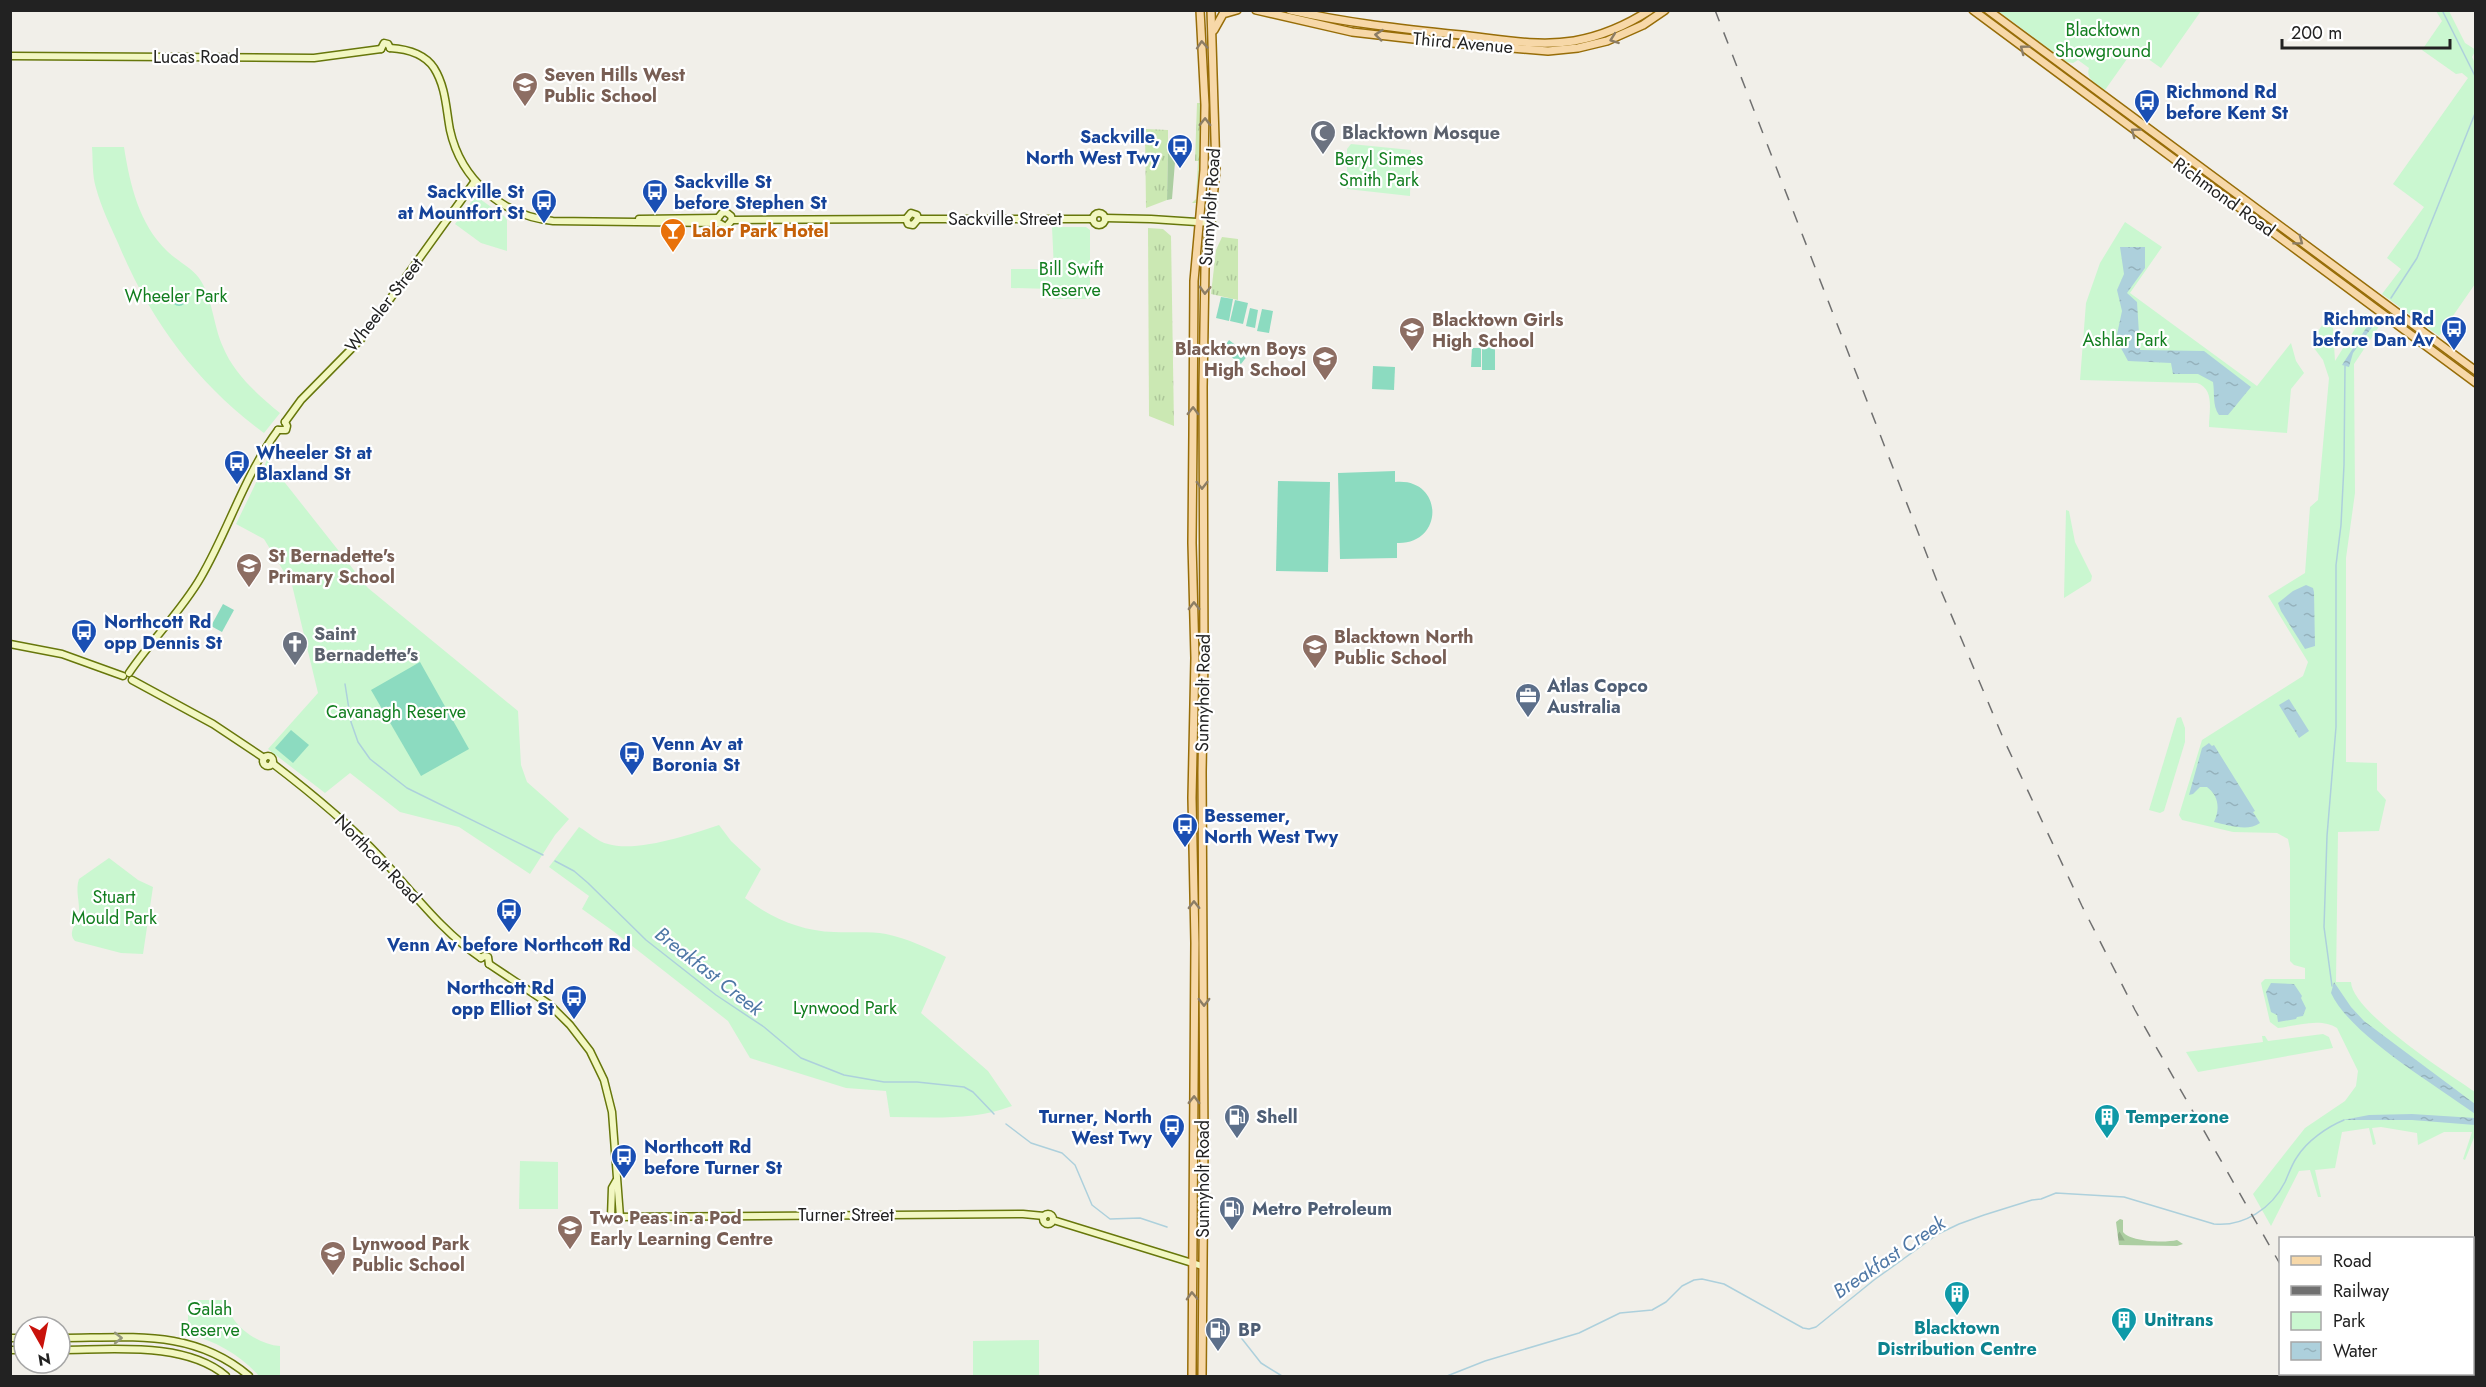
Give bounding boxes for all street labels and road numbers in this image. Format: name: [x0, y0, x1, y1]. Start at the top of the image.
street label: Third Avenue: [1412, 26, 1514, 60]
street label: Lucas Road: [153, 44, 239, 70]
street label: Sunnyholt Road: [1193, 147, 1227, 267]
street label: Richmond Road: [2168, 151, 2280, 243]
street label: Sackville Street: [948, 206, 1063, 232]
street label: Wheeler Street: [339, 252, 430, 358]
street label: Sunnyholt Road: [1189, 634, 1217, 752]
street label: Northcott Road: [329, 809, 427, 909]
street label: Sunnyholt Road: [1190, 1120, 1216, 1238]
street label: Turner Street: [798, 1202, 895, 1228]

